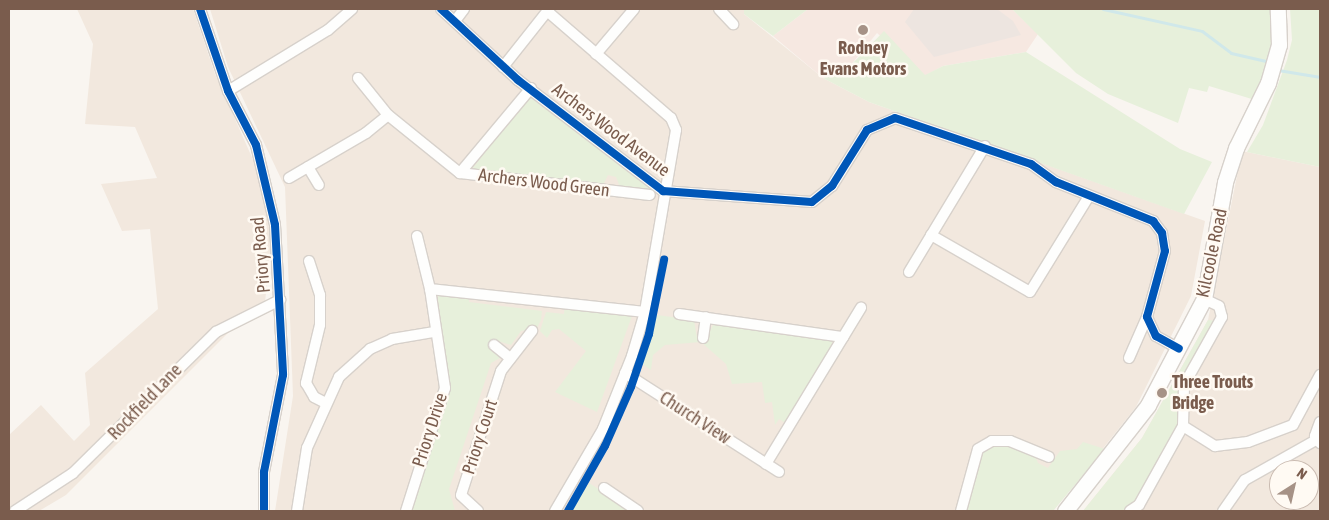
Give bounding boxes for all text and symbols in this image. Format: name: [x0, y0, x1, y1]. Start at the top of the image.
marker: Rodney Evans Motors: [857, 24, 869, 36]
place label: Rodney Evans Motors: [820, 38, 906, 80]
street label: Archers Wood Avenue: [548, 79, 674, 181]
street label: Archers Wood Green: [477, 164, 611, 202]
street label: Kilcoole Road: [1192, 206, 1232, 300]
street label: Priory Road: [247, 216, 275, 294]
street label: Rockfield Lane: [103, 360, 187, 444]
place label: Three Trouts Bridge: [1172, 372, 1253, 414]
street label: Church View: [655, 387, 735, 449]
marker: Three Trouts Bridge: [1156, 387, 1168, 399]
street label: Priory Drive: [408, 390, 452, 470]
street label: Priory Court: [458, 397, 502, 477]
north arrow: [1269, 460, 1319, 510]
text: N: [1294, 465, 1310, 482]

